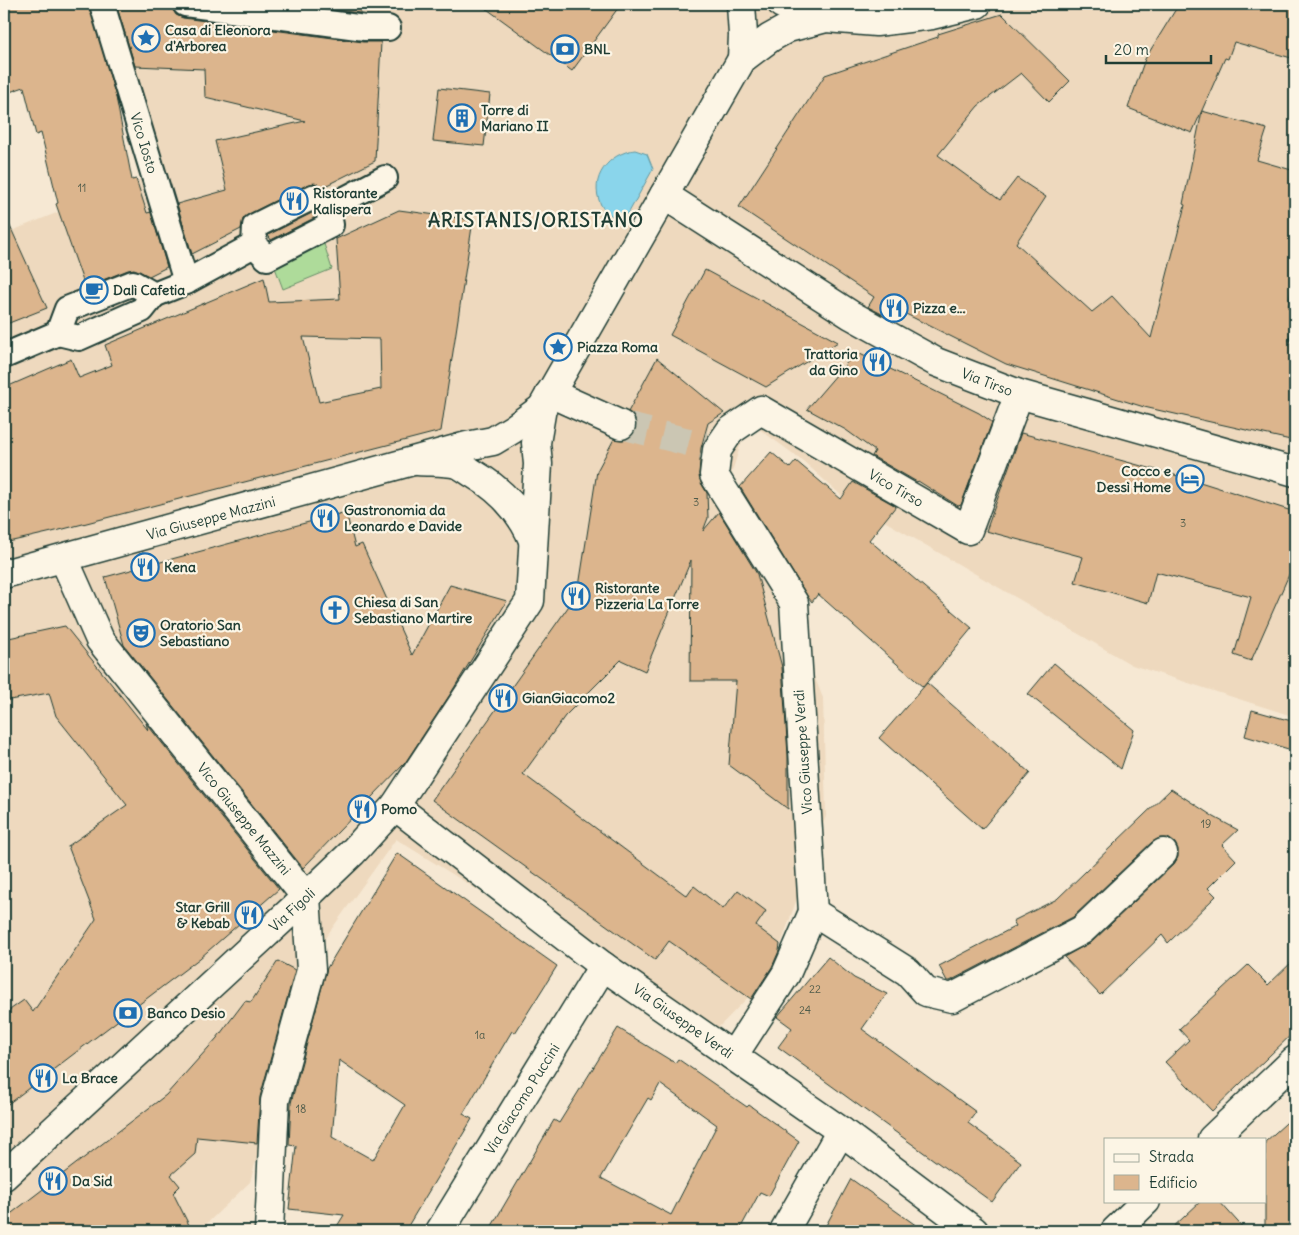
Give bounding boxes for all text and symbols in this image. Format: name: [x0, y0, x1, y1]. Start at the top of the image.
place label: Casa di Eleonora d'Arborea: [165, 21, 271, 55]
place icon: Casa di Eleonora d'Arborea: [131, 23, 161, 53]
scale bar: [1106, 32, 1212, 64]
bank icon: BNL: [550, 34, 580, 64]
place label: BNL: [584, 40, 611, 58]
text: 20 m: [1114, 40, 1149, 59]
place label: Torre di Mariano II: [481, 101, 549, 135]
building icon: Torre di Mariano II: [447, 103, 477, 133]
street label: Vico Iosto: [126, 110, 162, 176]
house number: 11: [78, 181, 86, 195]
place label: Ristorante Kalispera: [313, 184, 378, 218]
restaurant icon: Ristorante Kalispera: [279, 186, 309, 216]
district label: ARISTANIS/ORISTANO: [428, 208, 644, 232]
cafe icon: Dalì Cafetia: [79, 275, 109, 305]
place label: Dalì Cafetia: [113, 281, 185, 299]
restaurant icon: Pizza e...: [879, 293, 909, 323]
place label: Pizza e...: [913, 299, 966, 317]
place icon: Piazza Roma: [543, 332, 573, 362]
place label: Piazza Roma: [577, 338, 658, 356]
place label: Trattoria da Gino: [804, 345, 858, 379]
restaurant icon: Trattoria da Gino: [862, 347, 892, 377]
street label: Via Tirso: [959, 364, 1015, 400]
place label: Cocco e Dessì Home: [1097, 462, 1171, 496]
hotel icon: Cocco e Dessì Home: [1175, 464, 1205, 494]
street label: Vico Tirso: [865, 465, 927, 511]
street label: Via Giuseppe Mazzini: [145, 492, 277, 544]
house number: 3: [693, 495, 699, 509]
place label: Gastronomia da Leonardo e Davide: [344, 501, 463, 535]
restaurant icon: Gastronomia da Leonardo e Davide: [310, 503, 340, 533]
house number: 3: [1180, 516, 1186, 530]
restaurant icon: Kena: [130, 552, 160, 582]
place label: Kena: [164, 558, 196, 576]
place label: Ristorante Pizzeria La Torre: [595, 579, 700, 613]
restaurant icon: Ristorante Pizzeria La Torre: [561, 581, 591, 611]
place label: Chiesa di San Sebastiano Martire: [354, 593, 473, 627]
church icon: Chiesa di San Sebastiano Martire: [320, 595, 350, 625]
place label: Oratorio San Sebastiano: [160, 616, 241, 650]
theatre icon: Oratorio San Sebastiano: [126, 618, 156, 648]
restaurant icon: GianGiacomo2: [488, 683, 518, 713]
place label: GianGiacomo2: [522, 689, 615, 707]
street label: Vico Giuseppe Verdi: [790, 689, 816, 815]
street label: Vico Giuseppe Mazzini: [193, 759, 295, 879]
restaurant icon: Pomo: [347, 794, 377, 824]
place label: Pomo: [381, 800, 417, 818]
house number: 19: [1201, 817, 1211, 831]
street label: Via Figoli: [265, 884, 319, 936]
place label: Star Grill & Kebab: [175, 898, 230, 932]
restaurant icon: Star Grill & Kebab: [234, 900, 264, 930]
street label: Via Giuseppe Verdi: [629, 980, 737, 1062]
house number: 22: [809, 982, 821, 996]
bank icon: Banco Desio: [113, 998, 143, 1028]
house number: 24: [799, 1003, 811, 1017]
place label: Banco Desio: [147, 1004, 225, 1022]
house number: 1a: [475, 1028, 485, 1042]
street label: Via Giacomo Puccini: [481, 1040, 563, 1158]
restaurant icon: La Brace: [28, 1063, 58, 1093]
place label: La Brace: [62, 1069, 118, 1087]
house number: 18: [296, 1102, 306, 1116]
legend: [1104, 1138, 1266, 1202]
text: Strada: [1149, 1147, 1194, 1166]
restaurant icon: Da Sid: [38, 1166, 68, 1196]
place label: Da Sid: [72, 1172, 113, 1190]
text: Edificio: [1149, 1173, 1197, 1192]

